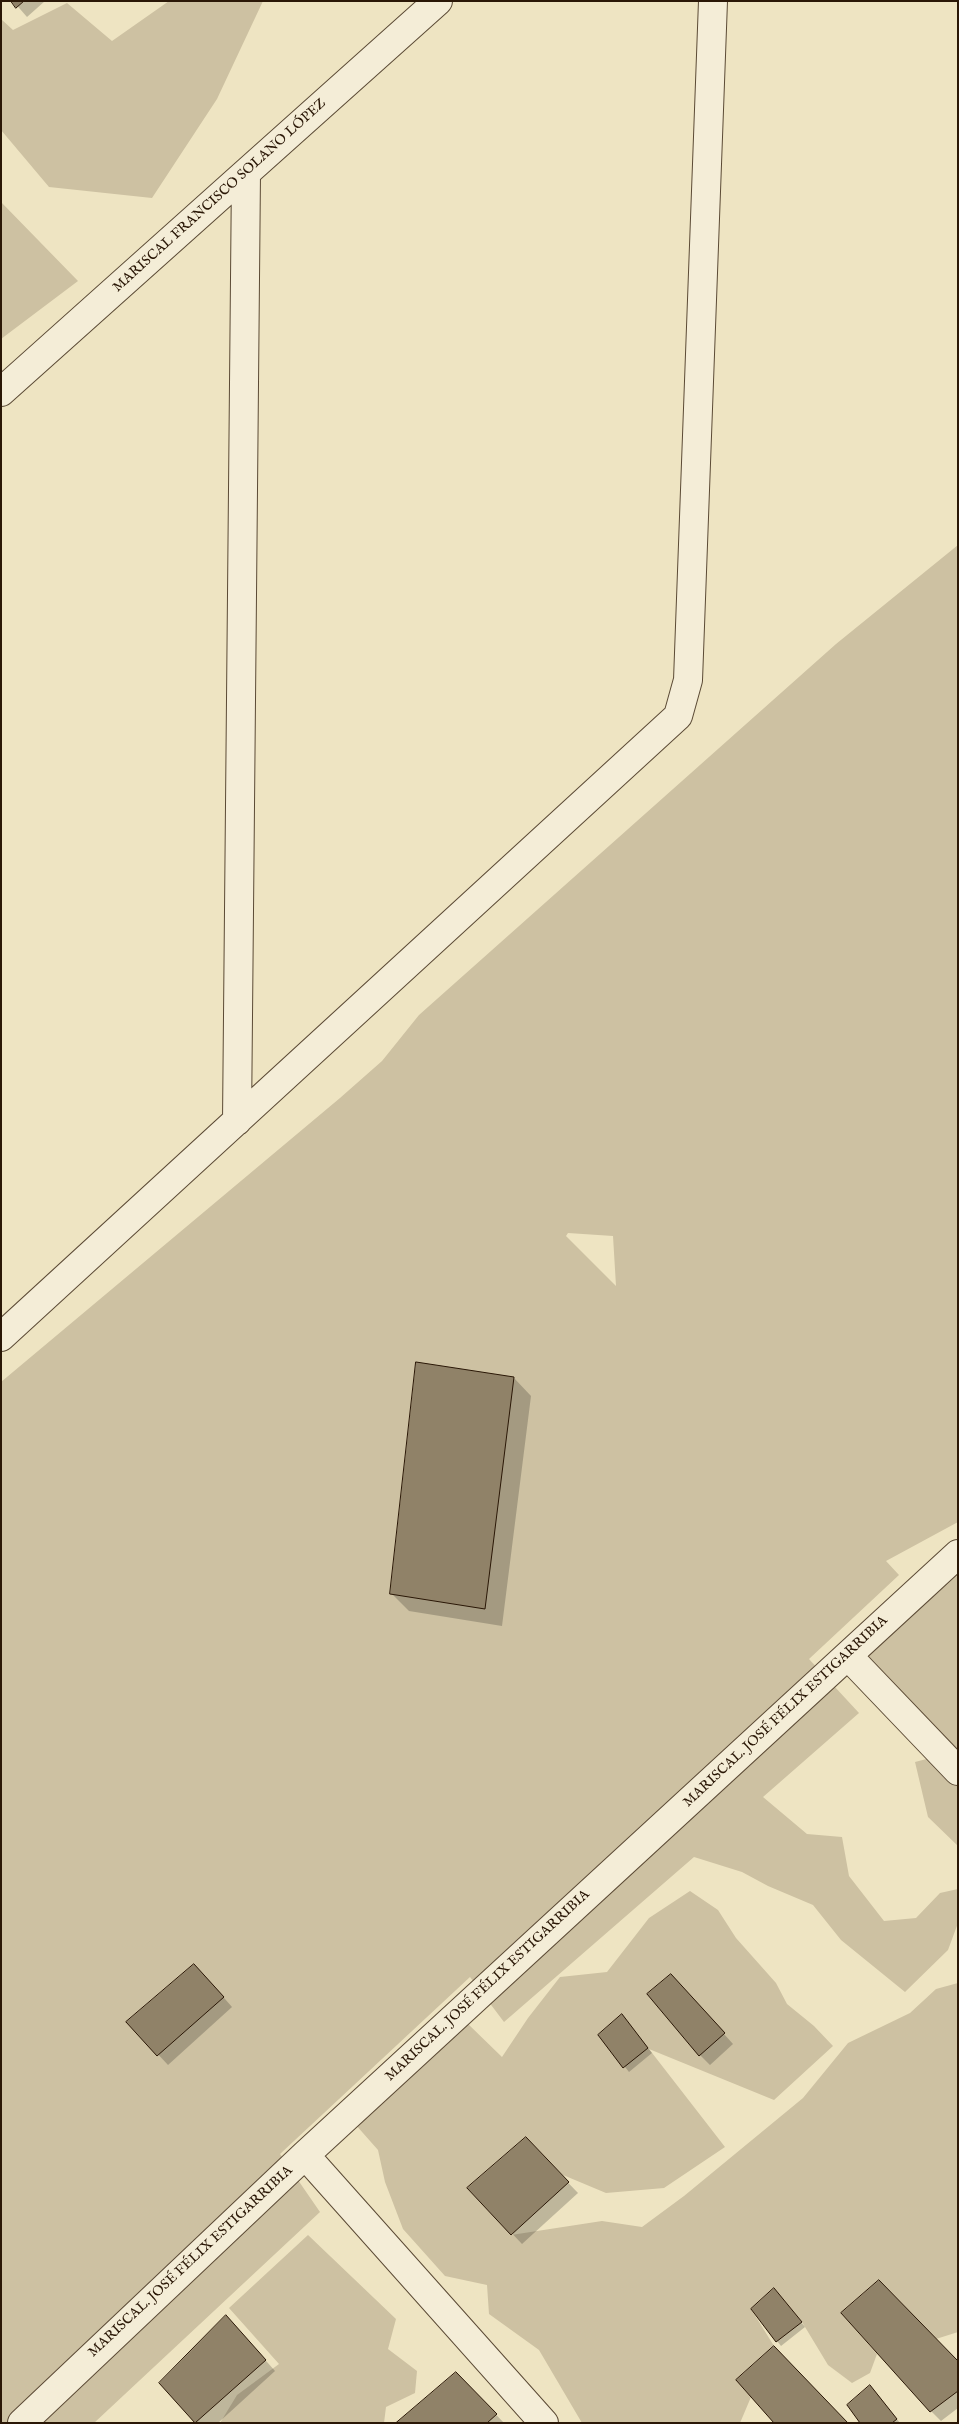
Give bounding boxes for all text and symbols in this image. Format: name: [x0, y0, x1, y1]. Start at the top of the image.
street label: MARISCAL FRANCISCO SOLANO LÓPEZ: [110, 96, 330, 296]
street label: MARISCAL. JOSÉ FÉLIX ESTIGARRIBIA: [680, 1613, 892, 1811]
street label: MARISCAL. JOSÉ FÉLIX ESTIGARRIBIA: [382, 1887, 594, 2085]
street label: MARISCAL. JOSÉ FÉLIX ESTIGARRIBIA: [85, 2163, 297, 2361]

